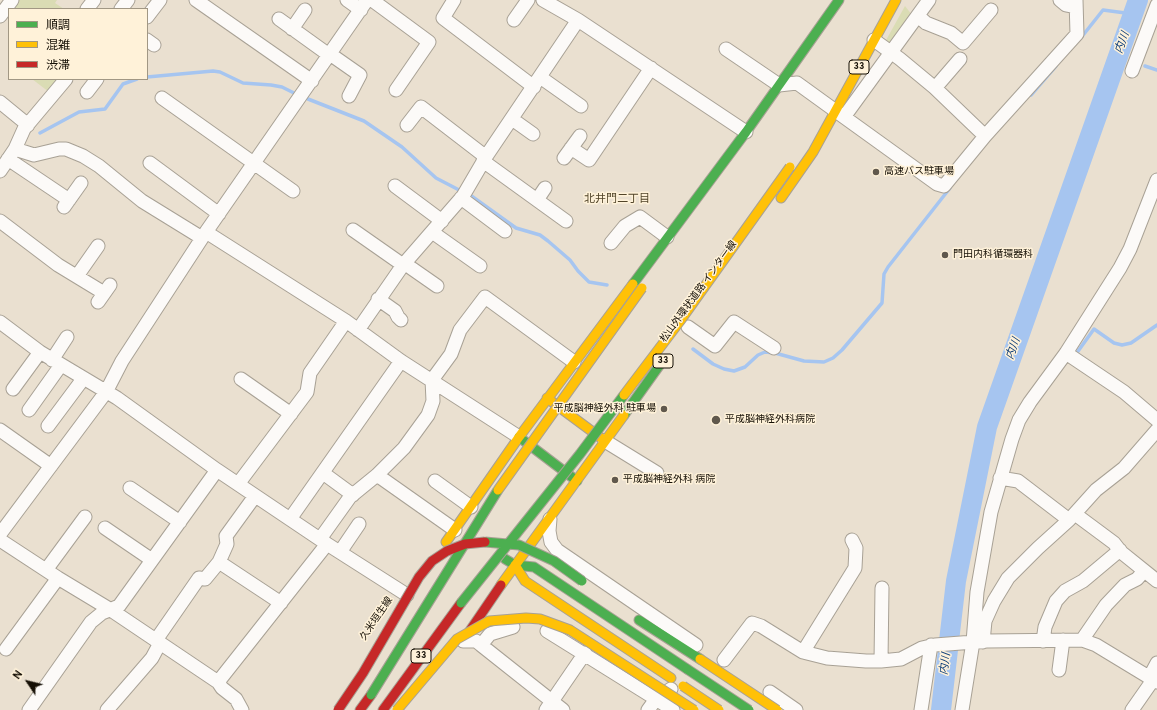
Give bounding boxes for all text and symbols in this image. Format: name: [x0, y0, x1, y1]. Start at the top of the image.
legend: [8, 8, 148, 80]
text: 順調: [46, 18, 70, 34]
water label: 内川: [1113, 30, 1133, 56]
text: 混雑: [46, 38, 70, 54]
text: 渋滞: [46, 58, 70, 74]
road number: 33: [849, 60, 869, 74]
place label: 高速バス駐車場: [884, 166, 954, 178]
marker: 高速バス駐車場: [871, 167, 881, 177]
district label: 北井門二丁目: [584, 193, 650, 207]
street label: 松山外環状道路 インター線: [658, 239, 740, 345]
place label: 門田内科循環器科: [953, 249, 1033, 261]
marker: 門田内科循環器科: [940, 250, 950, 260]
water label: 内川: [1004, 336, 1024, 362]
road number: 33: [653, 354, 673, 368]
place label: 平成脳神経外科 駐車場: [554, 403, 656, 415]
marker: 平成脳神経外科 駐車場: [659, 404, 669, 414]
marker: 平成脳神経外科病院: [710, 414, 722, 426]
place label: 平成脳神経外科病院: [725, 414, 815, 426]
place label: 平成脳神経外科 病院: [623, 474, 715, 486]
marker: 平成脳神経外科 病院: [610, 475, 620, 485]
street label: 久米垣生線: [358, 595, 396, 643]
road number: 33: [411, 649, 431, 663]
water label: 内川: [938, 652, 954, 676]
north arrow: [8, 662, 48, 702]
text: N: [10, 668, 26, 682]

